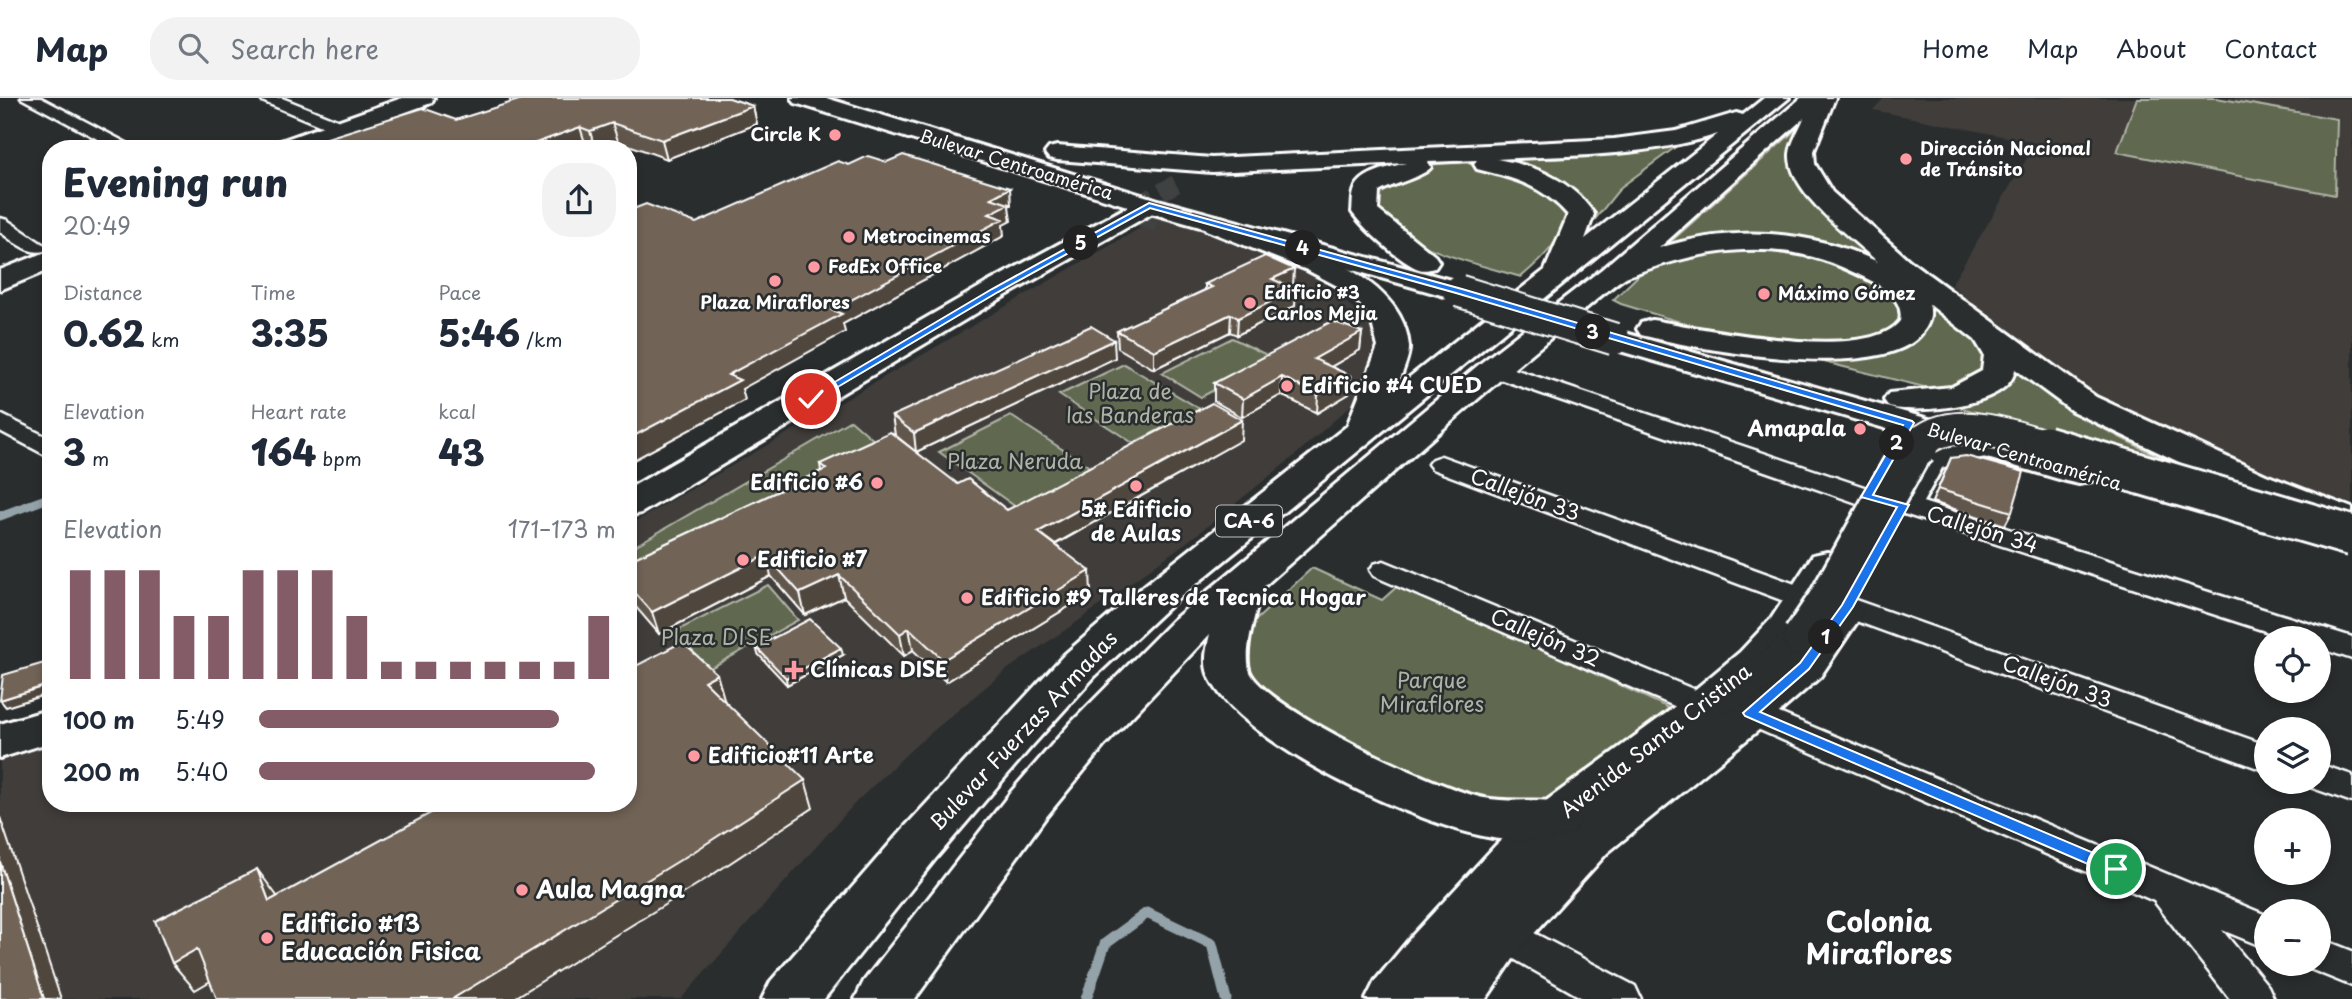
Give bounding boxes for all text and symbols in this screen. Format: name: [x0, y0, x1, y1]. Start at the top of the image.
search box: [150, 17, 640, 80]
text: Map: [35, 23, 108, 73]
icon: search: [174, 29, 212, 67]
text: Search here: [230, 29, 379, 68]
text: Home: [1922, 30, 1989, 66]
text: Map: [2027, 30, 2078, 66]
text: About: [2116, 30, 2186, 66]
text: Contact: [2224, 30, 2317, 66]
place label: Circle K: [750, 120, 821, 147]
street label: Bulevar Centroamérica: [916, 121, 1117, 206]
marker: Circle K: [827, 127, 843, 143]
place label: Dirección Nacional de Tránsito: [1920, 134, 2091, 182]
marker: Dirección Nacional de Tránsito: [1898, 151, 1914, 167]
text: Evening run: [63, 153, 288, 210]
button: share: [542, 163, 616, 237]
text: 20:49: [63, 208, 131, 243]
place label: Metrocinemas: [863, 222, 991, 249]
pin: 5: [1064, 226, 1098, 260]
text: 5: [1074, 228, 1087, 256]
marker: Metrocinemas: [841, 229, 857, 245]
pin: 4: [1286, 230, 1320, 266]
text: 4: [1296, 233, 1309, 261]
place label: FedEx Office: [828, 252, 942, 279]
marker: FedEx Office: [806, 259, 822, 275]
marker: Plaza Miraflores: [767, 273, 783, 289]
text: Distance: [63, 278, 143, 306]
text: Time: [251, 278, 296, 306]
text: Pace: [438, 278, 481, 306]
place label: Edificio #3 Carlos Mejia: [1264, 278, 1379, 326]
place label: Máximo Gómez: [1778, 279, 1916, 306]
marker: Máximo Gómez: [1756, 286, 1772, 302]
place label: Plaza Miraflores: [700, 288, 850, 315]
marker: Edificio #3 Carlos Mejia: [1242, 295, 1258, 311]
text: 0.62: [63, 306, 145, 359]
text: 3:35: [251, 306, 329, 359]
text: 5:46: [438, 306, 520, 359]
pin: 3: [1576, 314, 1610, 350]
text: 3: [1586, 317, 1599, 345]
text: km: [145, 325, 180, 353]
text: /km: [520, 325, 563, 353]
place label: Edificio #4 CUED: [1301, 368, 1482, 400]
pin: [781, 369, 841, 429]
park label: Plaza de las Banderas: [1066, 374, 1194, 430]
marker: Edificio #4 CUED: [1279, 378, 1295, 394]
icon: check: [792, 380, 830, 418]
text: Elevation: [63, 397, 145, 425]
text: Heart rate: [251, 397, 347, 425]
text: kcal: [438, 397, 476, 425]
place label: Amapala: [1747, 411, 1846, 443]
street label: Bulevar Centroamérica: [1924, 415, 2126, 496]
marker: Amapala: [1852, 421, 1868, 437]
text: 3: [63, 425, 86, 478]
text: 164: [251, 425, 316, 478]
text: 43: [438, 425, 485, 478]
pin: 2: [1880, 426, 1914, 460]
text: 2: [1890, 428, 1903, 456]
text: m: [86, 444, 109, 472]
text: bpm: [316, 444, 362, 472]
park label: Plaza Neruda: [947, 444, 1083, 476]
street label: Callejón 33: [1466, 458, 1585, 528]
place label: Edificio #6: [750, 465, 863, 497]
marker: Edificio #6: [869, 475, 885, 491]
marker: 5# Edificio de Aulas: [1128, 478, 1144, 494]
place label: 5# Edificio de Aulas: [1080, 492, 1192, 548]
street label: Callejón 34: [1923, 496, 2042, 560]
road number: CA-6: [1216, 506, 1282, 536]
text: Elevation: [63, 511, 162, 546]
text: 171–173 m: [508, 511, 616, 546]
place label: Edificio #7: [757, 542, 868, 574]
marker: Edificio #7: [735, 552, 751, 568]
place label: Edificio #9 Talleres de Tecnica Hogar: [981, 580, 1366, 612]
marker: Edificio #9 Talleres de Tecnica Hogar: [959, 590, 975, 606]
street label: Callejón 32: [1486, 599, 1606, 674]
park label: Plaza DISE: [661, 620, 771, 652]
pin: 1: [1808, 620, 1843, 654]
street label: Bulevar Fuerzas Armadas: [921, 622, 1124, 837]
text: 1: [1821, 622, 1830, 650]
map controls: [2254, 626, 2331, 976]
button: locate: [2254, 626, 2331, 703]
street label: Callejón 33: [1998, 645, 2117, 715]
place label: Clínicas DISE: [810, 652, 948, 684]
street label: Avenida Santa Cristina: [1552, 654, 1757, 824]
marker: Clínicas DISE: [784, 660, 804, 680]
park label: Parque Miraflores: [1380, 663, 1484, 719]
text: 100 m: [63, 702, 135, 737]
text: 5:49: [175, 702, 225, 737]
button: layers: [2254, 717, 2331, 794]
place label: Edificio#11 Arte: [708, 738, 874, 770]
marker: Edificio#11 Arte: [686, 748, 702, 764]
text: 200 m: [63, 754, 140, 789]
text: 5:40: [175, 754, 228, 789]
button: +: [2254, 808, 2331, 885]
pin: [2086, 839, 2146, 899]
icon: arrive: [2097, 850, 2135, 888]
place label: Aula Magna: [535, 870, 686, 906]
marker: Aula Magna: [514, 882, 530, 898]
district label: Colonia Miraflores: [1806, 899, 1952, 974]
button: −: [2254, 899, 2331, 976]
place label: Edificio #13 Educación Fisica: [281, 904, 481, 968]
marker: Edificio #13 Educación Fisica: [259, 930, 275, 946]

